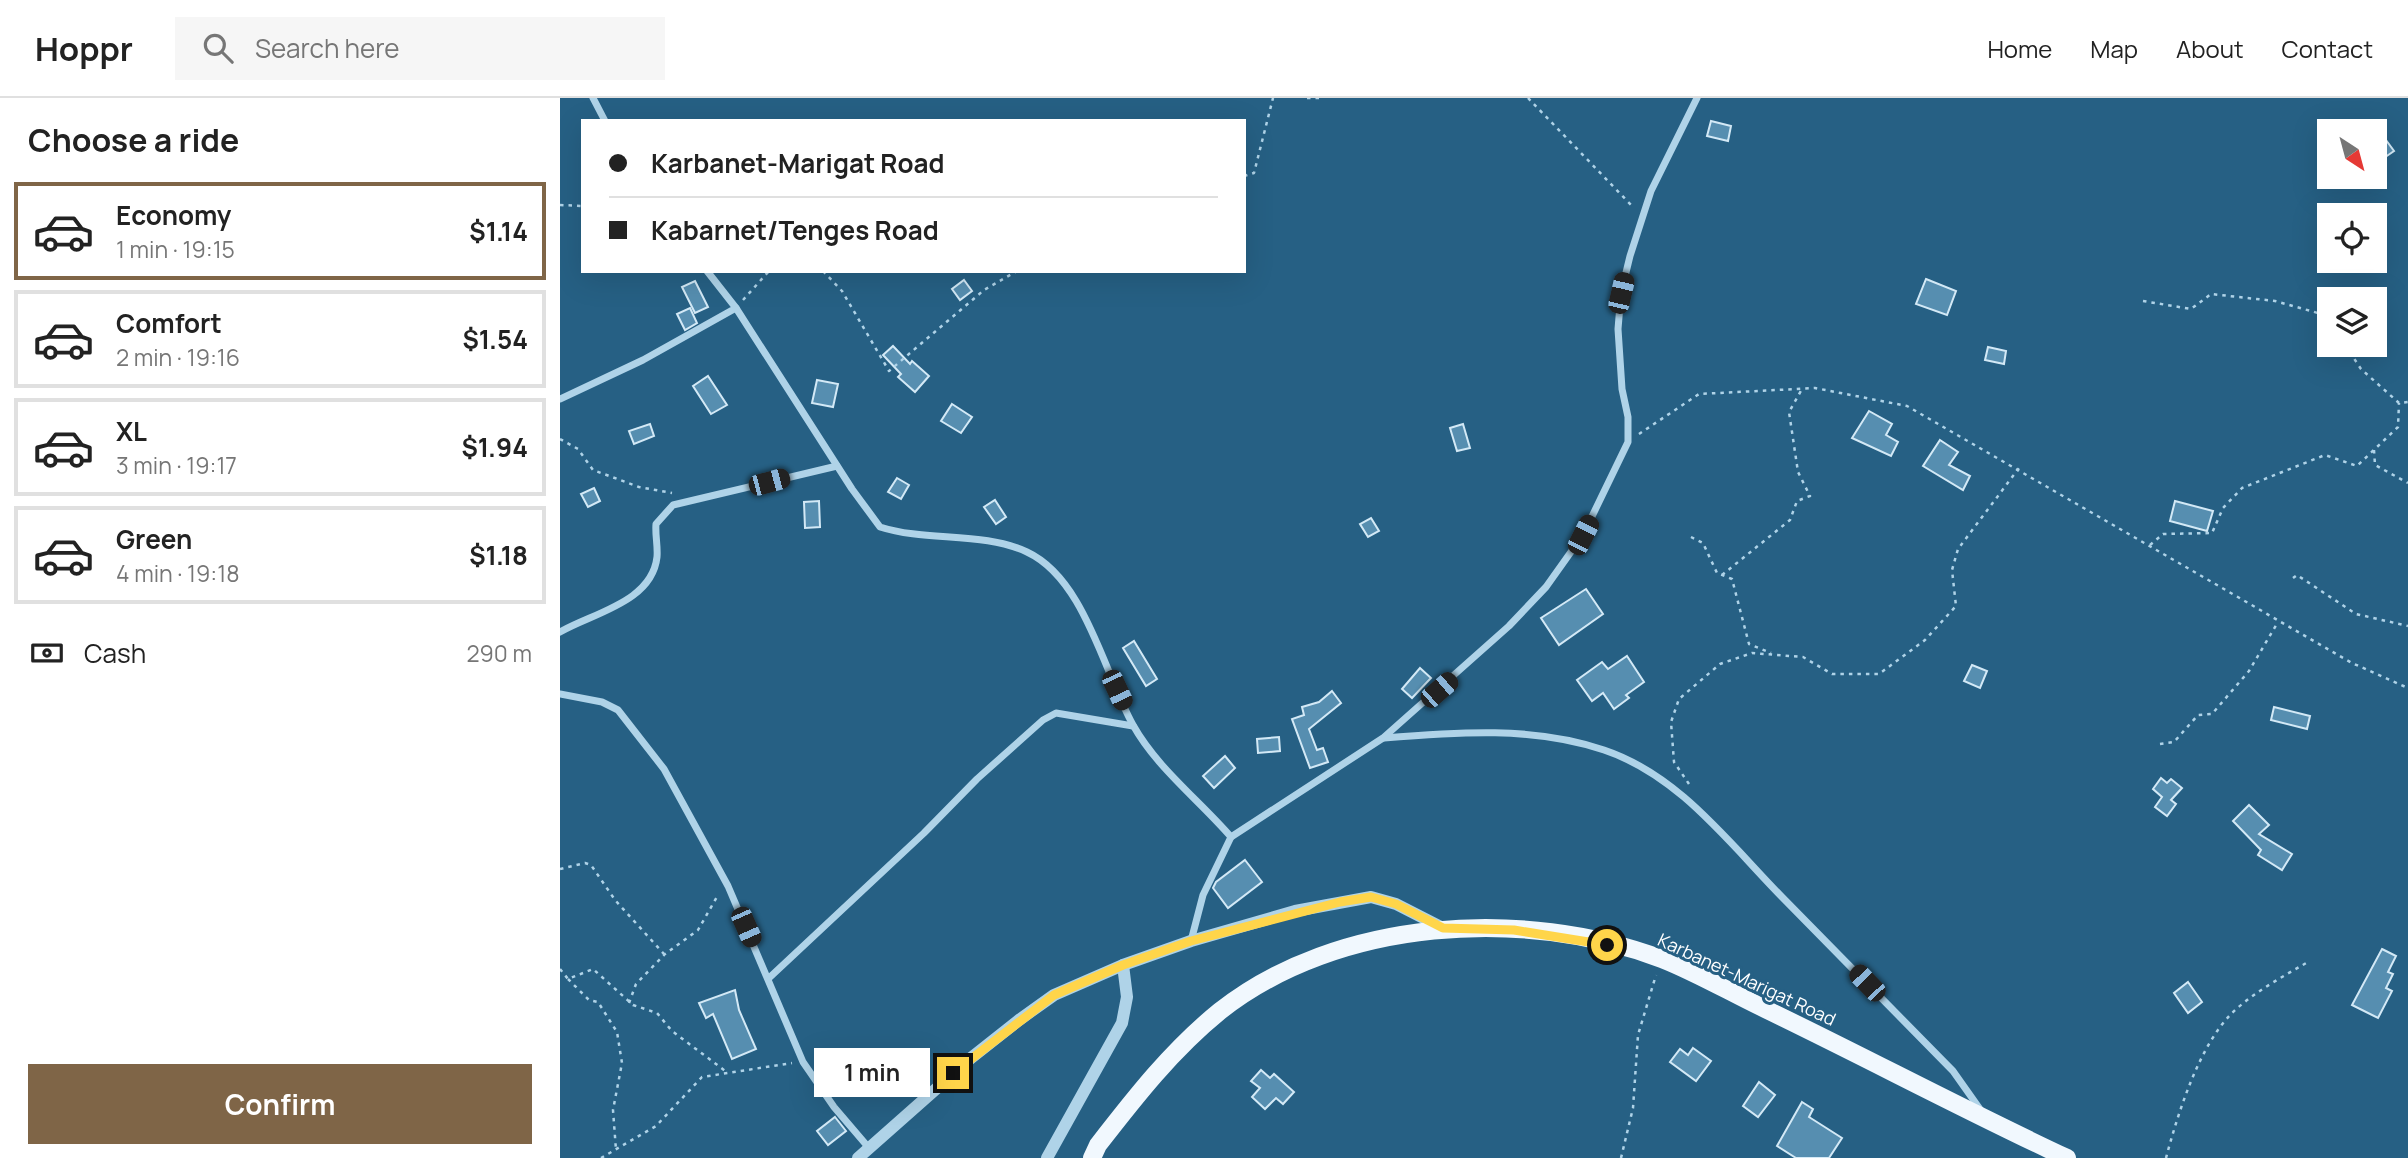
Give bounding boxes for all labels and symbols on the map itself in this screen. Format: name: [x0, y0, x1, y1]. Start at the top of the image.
north arrow: [2317, 119, 2387, 189]
car: [1607, 270, 1636, 316]
car: [746, 466, 793, 498]
car: [1565, 512, 1602, 558]
car: [1099, 667, 1136, 713]
car: [1417, 668, 1462, 712]
car: [728, 904, 765, 950]
street label: Karbanet-Marigat Road: [1654, 927, 1840, 1031]
route start: [1591, 929, 1623, 961]
car: [1845, 961, 1890, 1005]
callout: 1 min: [813, 1048, 928, 1098]
route end: [937, 1057, 969, 1089]

